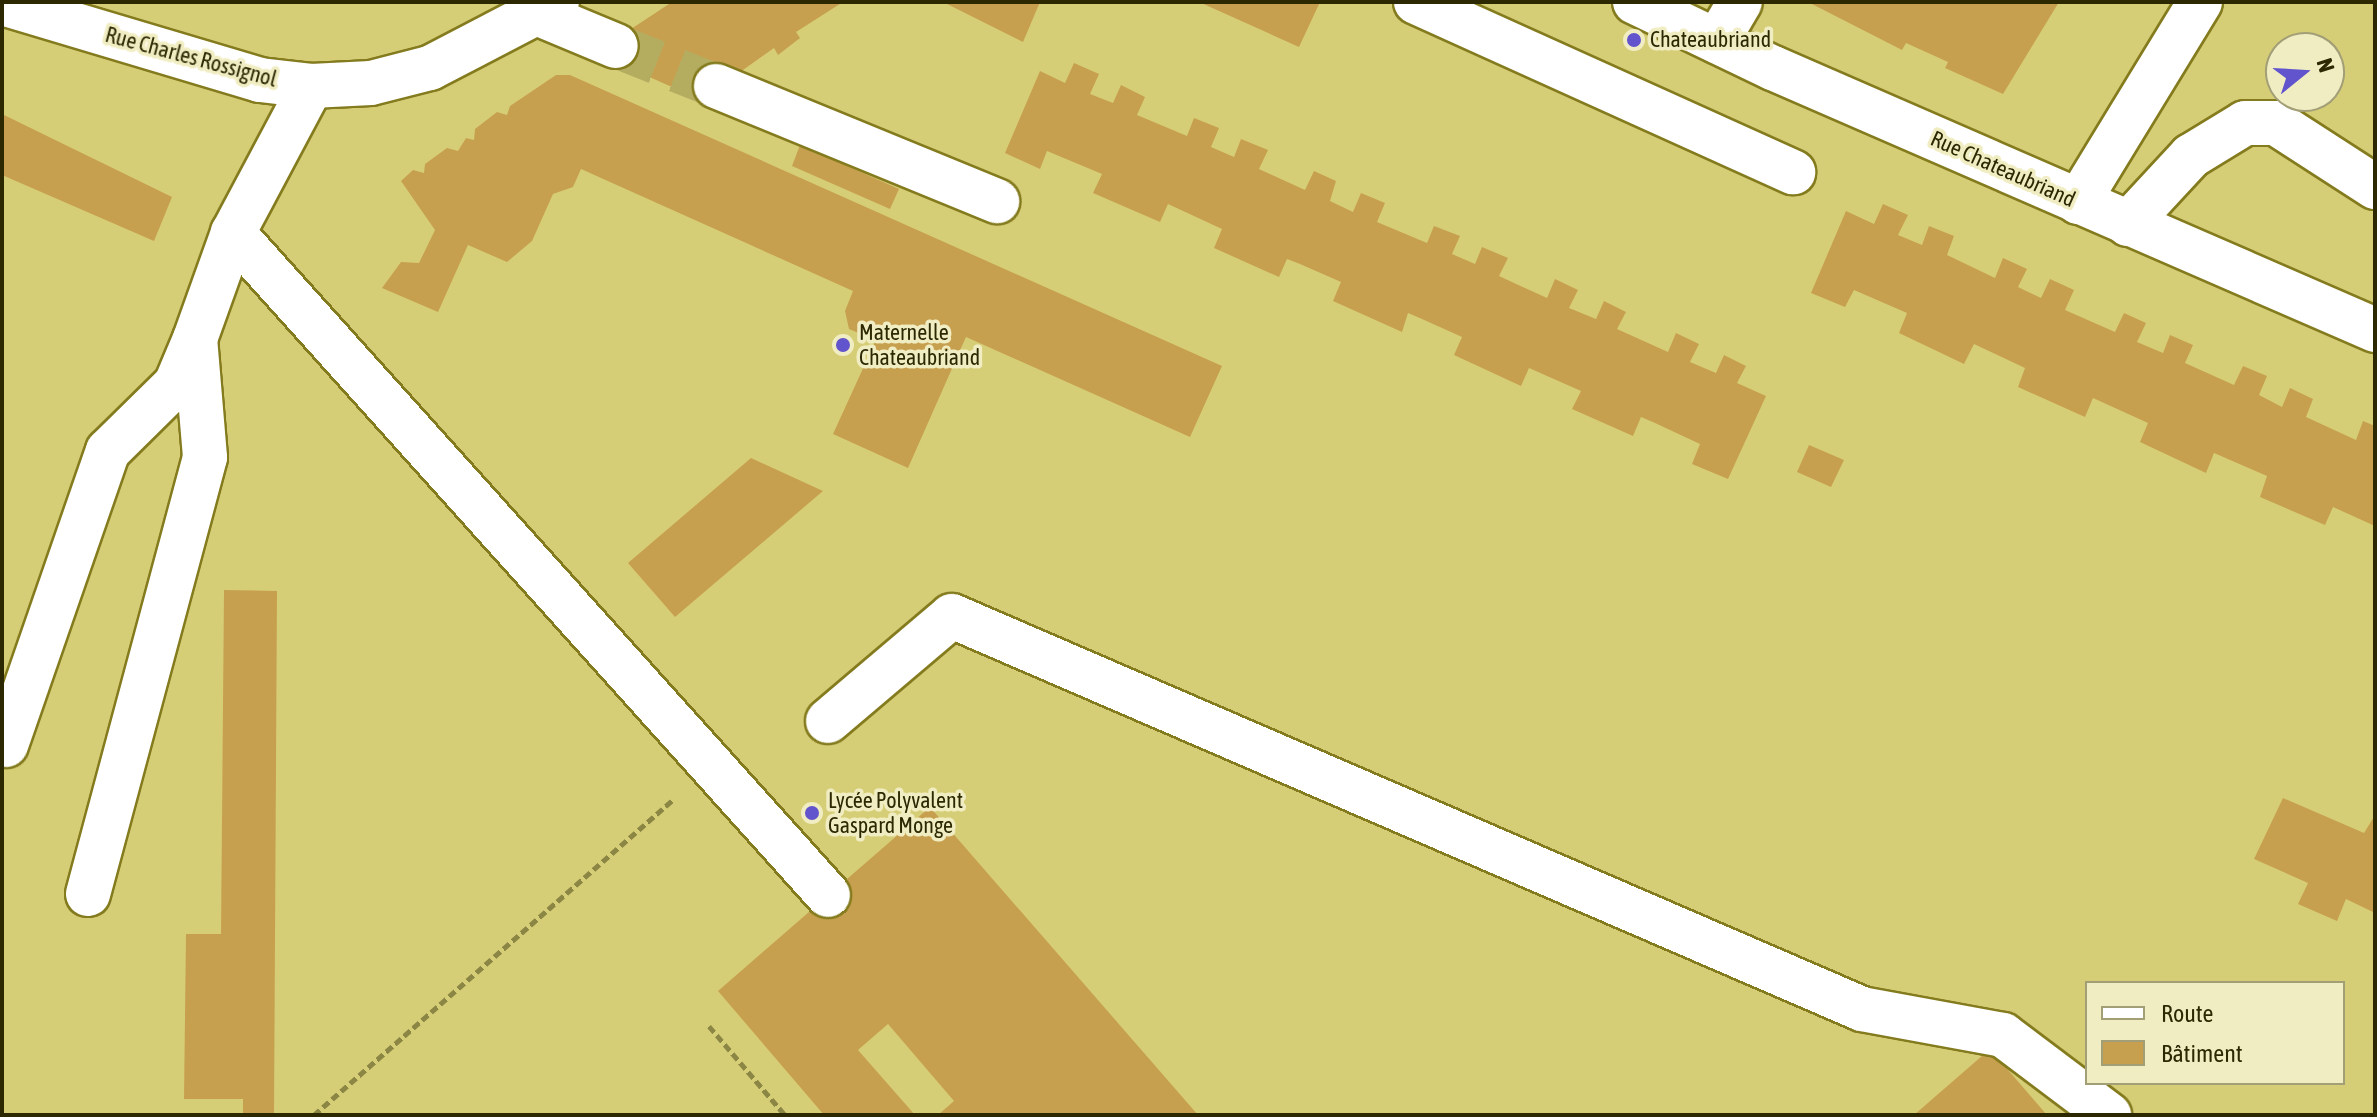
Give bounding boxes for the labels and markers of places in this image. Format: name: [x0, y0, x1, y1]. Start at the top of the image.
place label: Chateaubriand: [1650, 27, 1771, 53]
marker: Chateaubriand: [1625, 31, 1643, 49]
place label: Maternelle Chateaubriand: [859, 319, 980, 370]
marker: Maternelle Chateaubriand: [834, 336, 852, 354]
place label: Lycée Polyvalent Gaspard Monge: [828, 787, 963, 838]
marker: Lycée Polyvalent Gaspard Monge: [803, 804, 821, 822]

